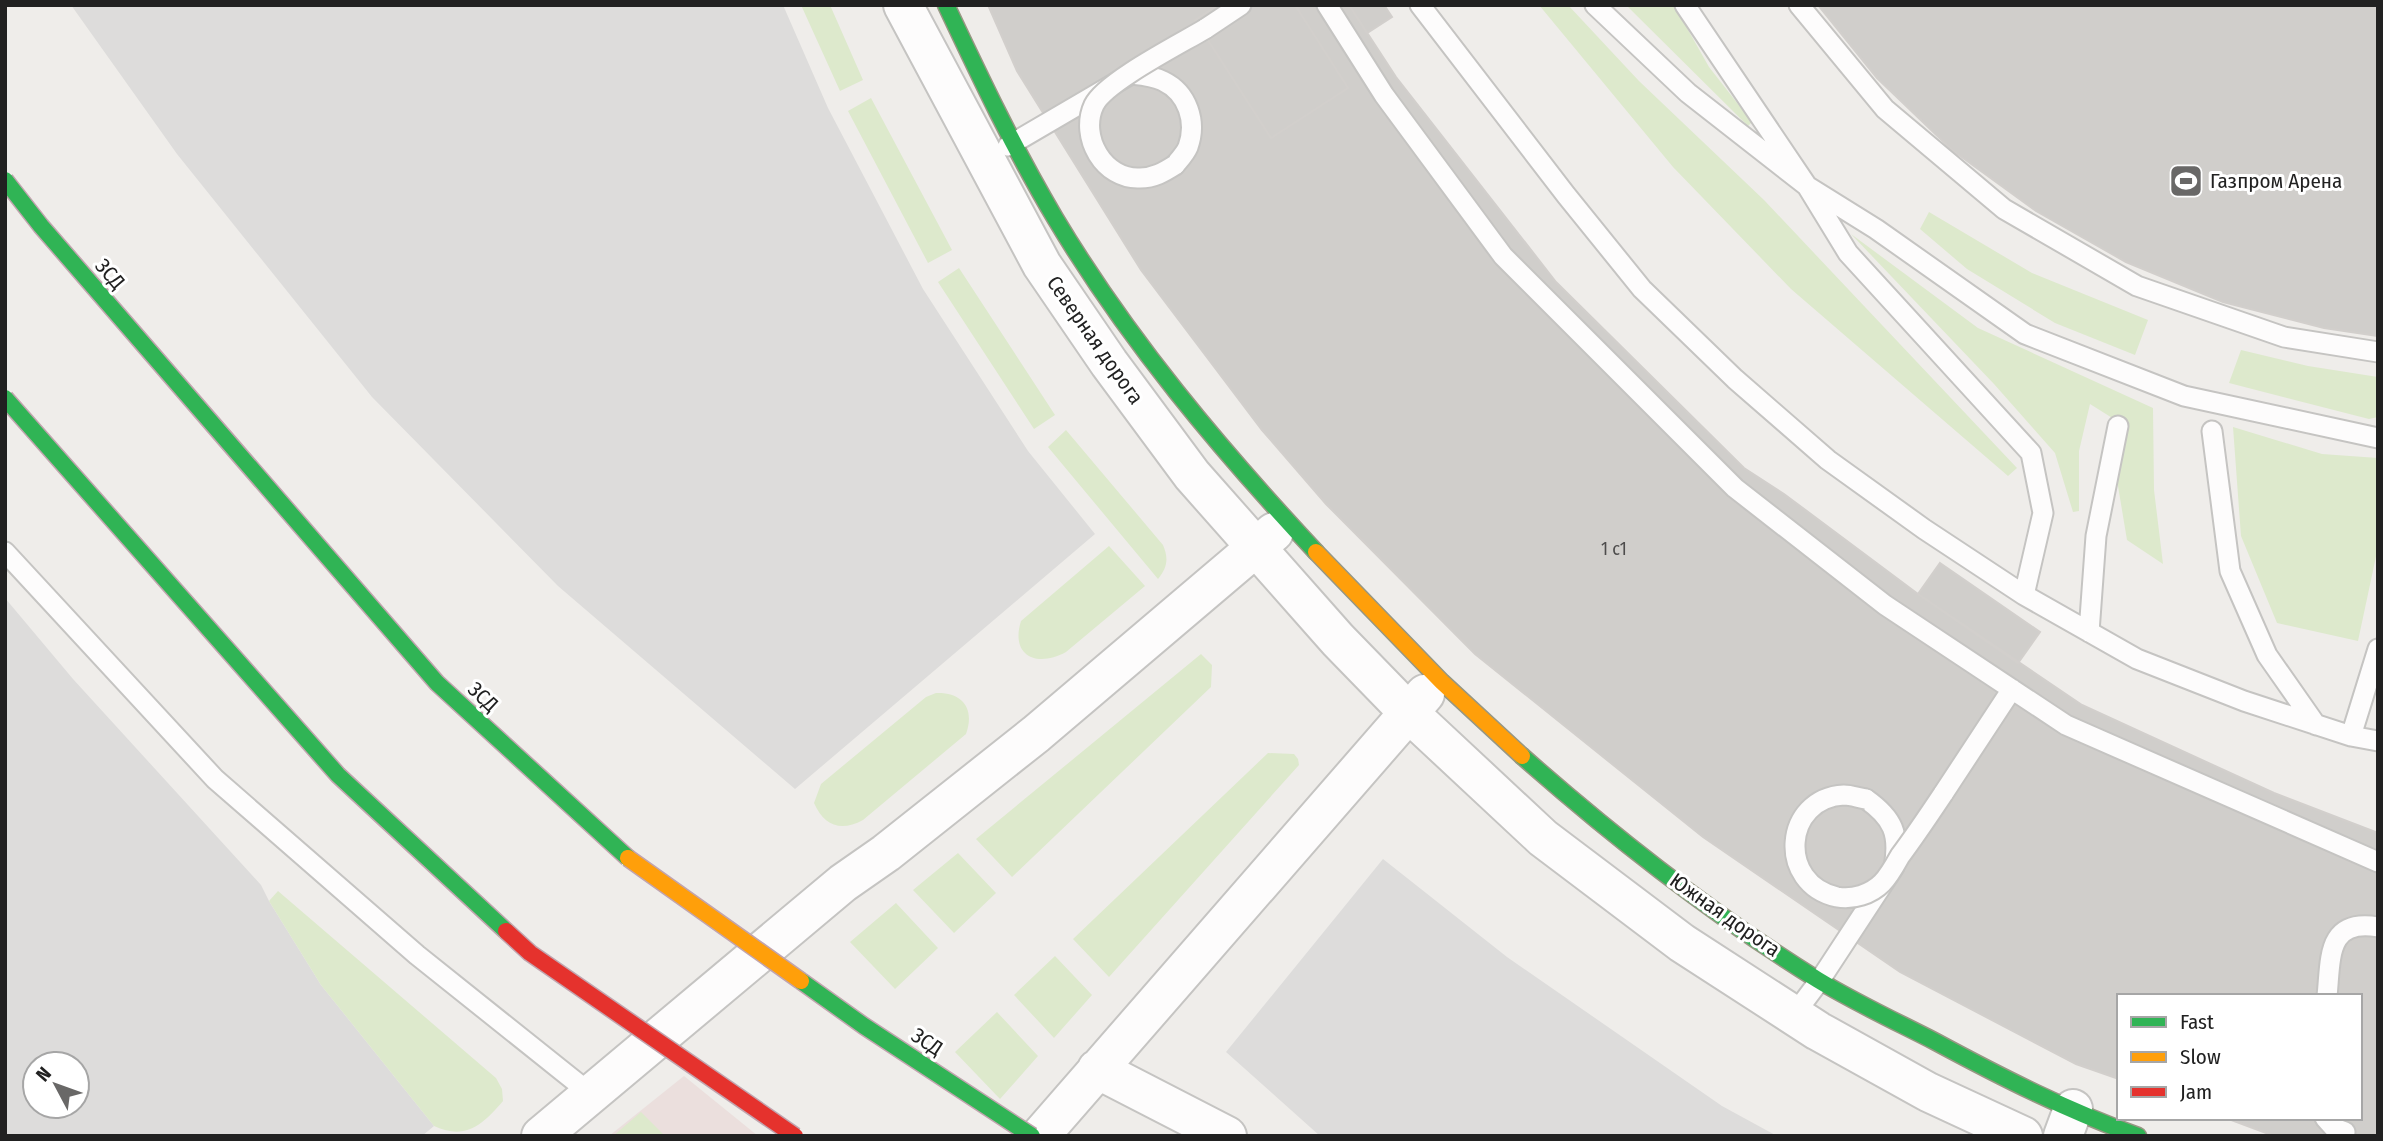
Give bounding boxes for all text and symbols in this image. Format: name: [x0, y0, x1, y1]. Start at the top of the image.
sports icon: Газпром Арена: [2167, 162, 2205, 200]
place label: Газпром Арена: [2210, 168, 2342, 194]
street label: ЗСД: [90, 253, 130, 295]
street label: Северная дорога: [1041, 271, 1149, 409]
house number: 1 с1: [1601, 538, 1627, 560]
street label: ЗСД: [462, 676, 504, 718]
street label: Южная дорога: [1665, 867, 1785, 963]
legend: [2117, 994, 2362, 1120]
text: Fast: [2180, 1009, 2214, 1035]
street label: ЗСД: [906, 1022, 948, 1062]
text: Slow: [2180, 1044, 2221, 1070]
north arrow: [21, 1050, 91, 1120]
text: N: [31, 1062, 56, 1086]
text: Jam: [2180, 1079, 2212, 1105]

